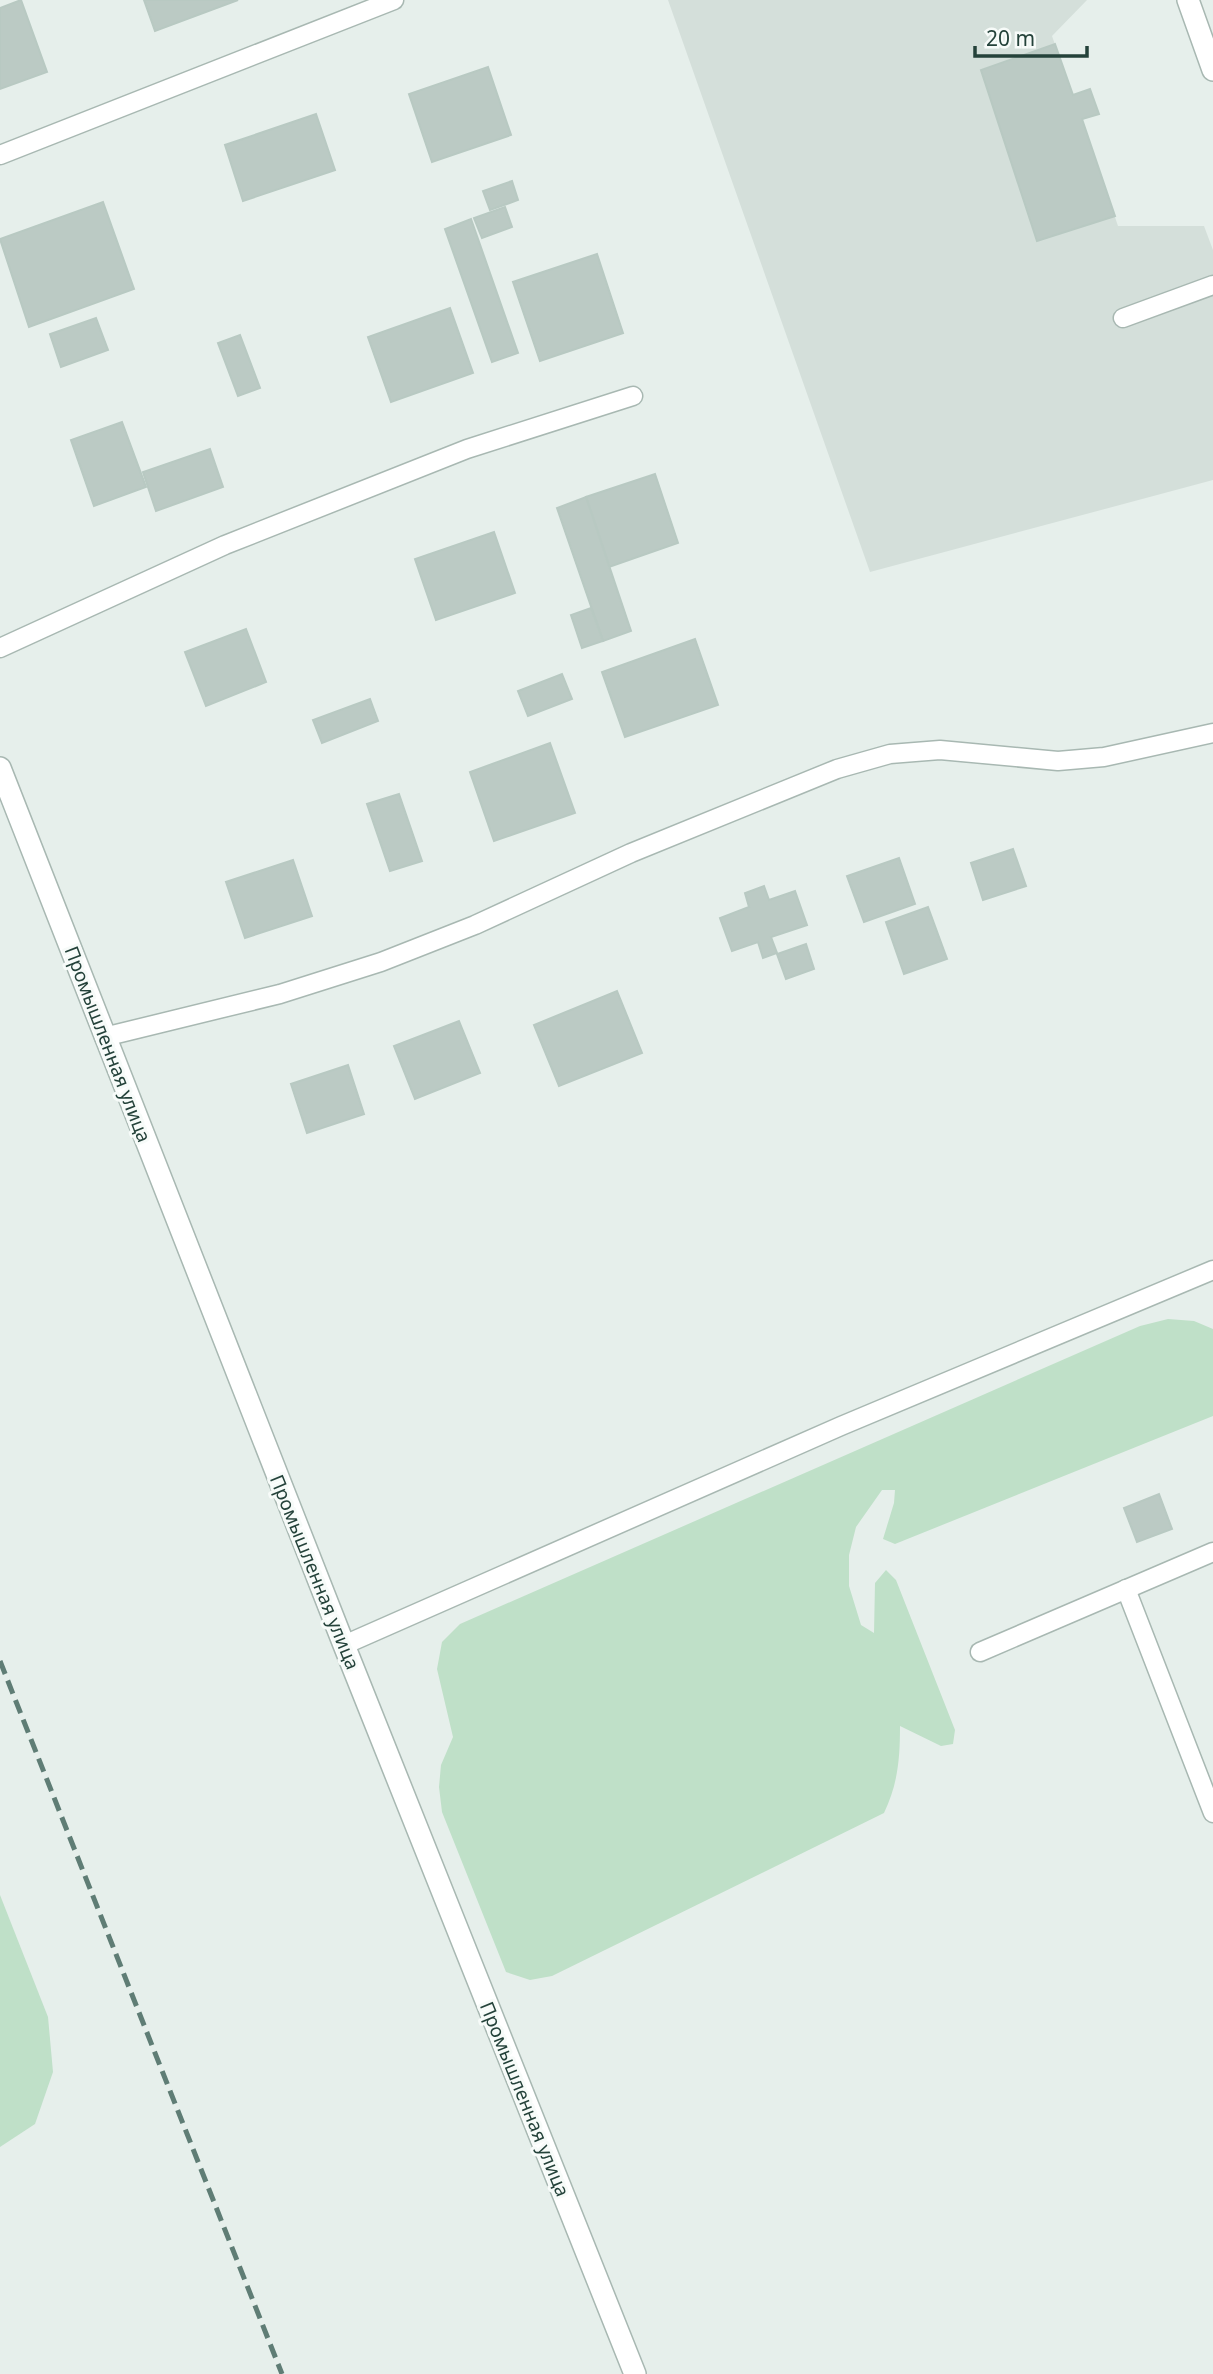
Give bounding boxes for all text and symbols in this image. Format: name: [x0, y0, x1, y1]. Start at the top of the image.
scale bar: [975, 14, 1087, 58]
text: 20 m: [986, 24, 1035, 52]
street label: Промышленная улица: [59, 942, 157, 1146]
street label: Промышленная улица: [264, 1471, 366, 1673]
street label: Промышленная улица: [474, 1998, 576, 2200]

